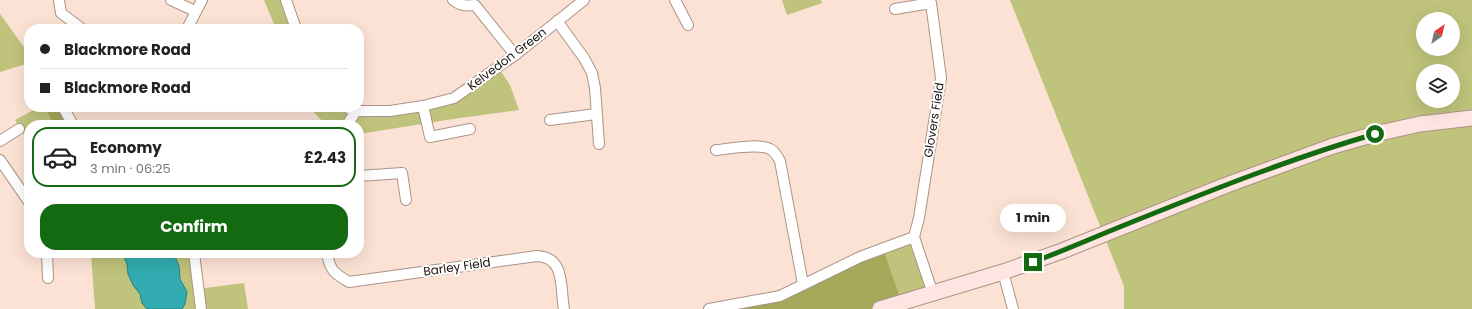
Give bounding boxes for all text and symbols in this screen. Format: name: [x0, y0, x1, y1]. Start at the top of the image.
north arrow: [1416, 12, 1460, 56]
map controls: [1416, 12, 1460, 108]
street label: Kelvedon Green: [464, 23, 550, 94]
text: Blackmore Road: [64, 39, 191, 60]
button: layers: [1416, 64, 1460, 108]
text: Blackmore Road: [64, 77, 191, 98]
street label: Glovers Field: [919, 81, 948, 159]
route start: [1366, 125, 1384, 143]
text: Economy: [90, 137, 162, 158]
icon: car: [42, 139, 78, 175]
text: £2.43: [304, 147, 346, 168]
text: 3 min · 06:25: [90, 159, 171, 178]
button: Confirm: [40, 204, 348, 250]
callout: 1 min: [1000, 204, 1066, 232]
text: 1 min: [1016, 208, 1050, 227]
street label: Barley Field: [422, 253, 492, 280]
route end: [1024, 253, 1042, 271]

